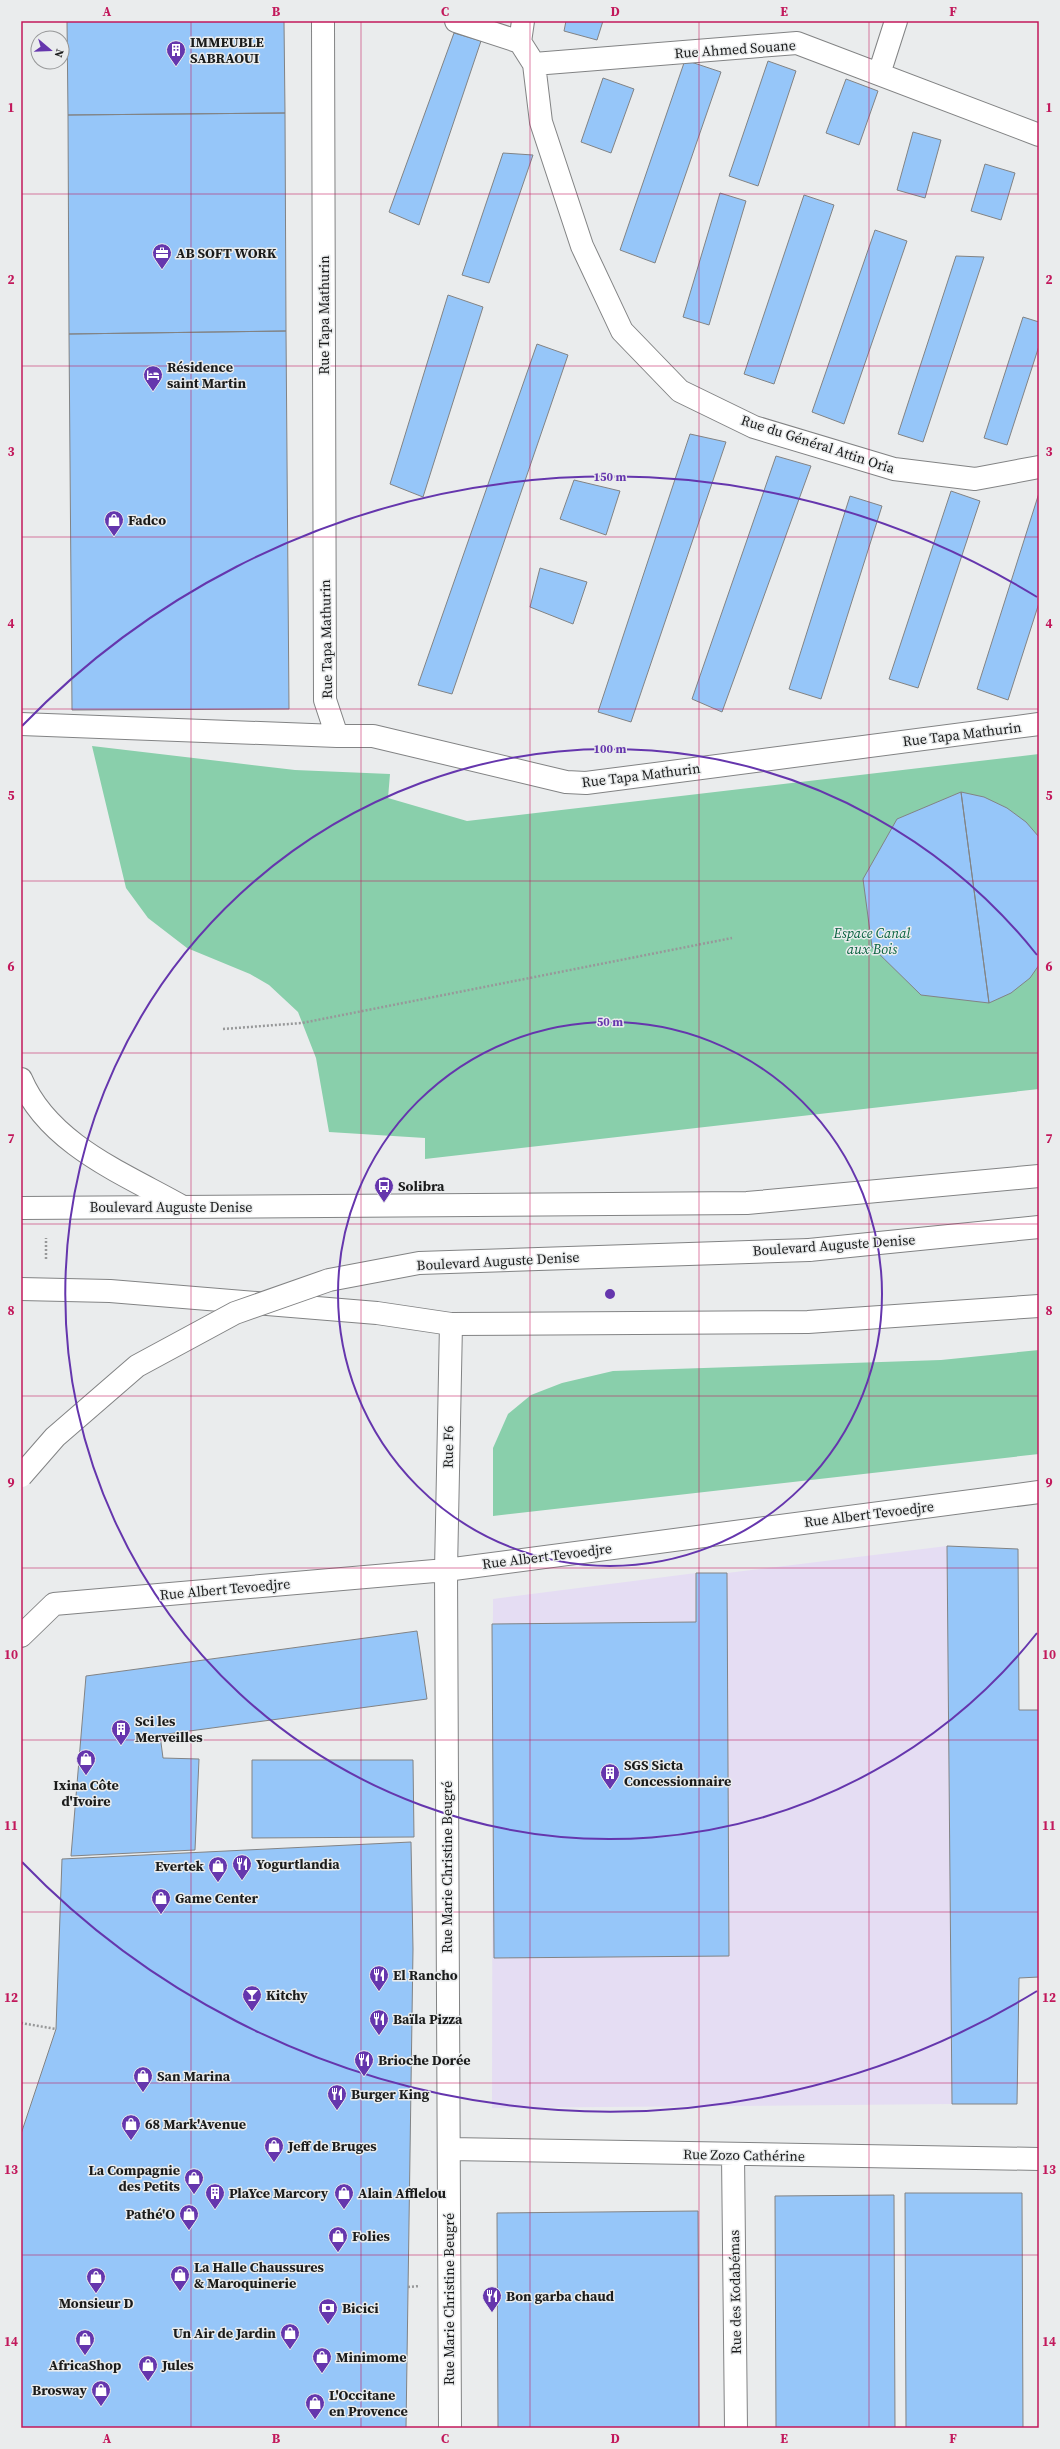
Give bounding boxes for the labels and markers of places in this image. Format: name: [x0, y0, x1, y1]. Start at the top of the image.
place label: IMMEUBLE SABRAOUI: [190, 32, 264, 68]
building icon: IMMEUBLE SABRAOUI: [165, 39, 187, 67]
office icon: AB SOFT WORK: [151, 242, 173, 270]
place label: AB SOFT WORK: [176, 243, 277, 263]
place label: Résidence saint Martin: [167, 357, 246, 393]
hotel icon: Résidence saint Martin: [142, 364, 164, 392]
shop icon: Fadco: [103, 509, 125, 537]
place label: Fadco: [128, 510, 166, 530]
bus stop icon: Solibra: [373, 1175, 395, 1203]
place label: Solibra: [398, 1176, 445, 1196]
centre of rings: [603, 1287, 617, 1301]
place label: Sci les Merveilles: [135, 1711, 203, 1747]
building icon: Sci les Merveilles: [110, 1718, 132, 1746]
shop icon: Ixina Côte d'Ivoire: [75, 1748, 97, 1776]
place label: SGS Sicta Concessionnaire: [624, 1755, 731, 1791]
building icon: SGS Sicta Concessionnaire: [599, 1762, 621, 1790]
place label: Ixina Côte d'Ivoire: [53, 1775, 119, 1811]
restaurant icon: Yogurtlandia: [231, 1853, 253, 1881]
place label: Yogurtlandia: [256, 1854, 340, 1874]
shop icon: Evertek: [207, 1855, 229, 1883]
place label: Evertek: [155, 1856, 205, 1876]
shop icon: Game Center: [150, 1887, 172, 1915]
place label: Game Center: [175, 1888, 259, 1908]
restaurant icon: El Rancho: [368, 1964, 390, 1992]
place label: El Rancho: [393, 1965, 458, 1985]
bar icon: Kitchy: [241, 1984, 263, 2012]
place label: Kitchy: [266, 1985, 308, 2005]
restaurant icon: Baïla Pizza: [368, 2008, 390, 2036]
place label: Baïla Pizza: [393, 2009, 463, 2029]
restaurant icon: Brioche Dorée: [353, 2049, 375, 2077]
place label: Brioche Dorée: [378, 2050, 470, 2070]
shop icon: San Marina: [132, 2065, 154, 2093]
place label: San Marina: [157, 2066, 231, 2086]
restaurant icon: Burger King: [326, 2083, 348, 2111]
place label: Burger King: [351, 2084, 430, 2104]
shop icon: 68 Mark'Avenue: [120, 2113, 142, 2141]
place label: 68 Mark'Avenue: [145, 2114, 246, 2134]
shop icon: Jeff de Bruges: [263, 2135, 285, 2163]
place label: Jeff de Bruges: [287, 2136, 377, 2156]
place label: La Compagnie des Petits: [89, 2160, 181, 2196]
shop icon: La Compagnie des Petits: [183, 2167, 205, 2195]
building icon: PlaYce Marcory: [204, 2182, 226, 2210]
shop icon: Alain Afflelou: [333, 2182, 355, 2210]
place label: PlaYce Marcory: [229, 2183, 329, 2203]
place label: Alain Afflelou: [358, 2183, 447, 2203]
shop icon: Pathé'O: [178, 2203, 200, 2231]
place label: Pathé'O: [126, 2204, 175, 2224]
shop icon: Folies: [327, 2225, 349, 2253]
place label: Folies: [352, 2226, 390, 2246]
place label: La Halle Chaussures & Maroquinerie: [194, 2257, 325, 2293]
shop icon: La Halle Chaussures & Maroquinerie: [169, 2264, 191, 2292]
shop icon: Monsieur D: [85, 2266, 107, 2294]
restaurant icon: Bon garba chaud: [481, 2285, 503, 2313]
place label: Bon garba chaud: [506, 2286, 615, 2306]
place label: Monsieur D: [59, 2293, 133, 2313]
bank icon: Bicici: [317, 2297, 339, 2325]
place label: Bicici: [342, 2298, 379, 2318]
shop icon: Un Air de Jardin: [279, 2322, 301, 2350]
place label: Un Air de Jardin: [173, 2323, 276, 2343]
shop icon: AfricaShop: [74, 2328, 96, 2356]
shop icon: Minimome: [311, 2346, 333, 2374]
place label: Minimome: [336, 2347, 407, 2367]
shop icon: Jules: [137, 2354, 159, 2382]
place label: AfricaShop: [49, 2355, 122, 2375]
place label: Jules: [161, 2355, 194, 2375]
shop icon: Brosway: [90, 2379, 112, 2407]
place label: Brosway: [32, 2380, 88, 2400]
place label: L'Occitane en Provence: [329, 2385, 408, 2421]
shop icon: L'Occitane en Provence: [304, 2392, 326, 2420]

